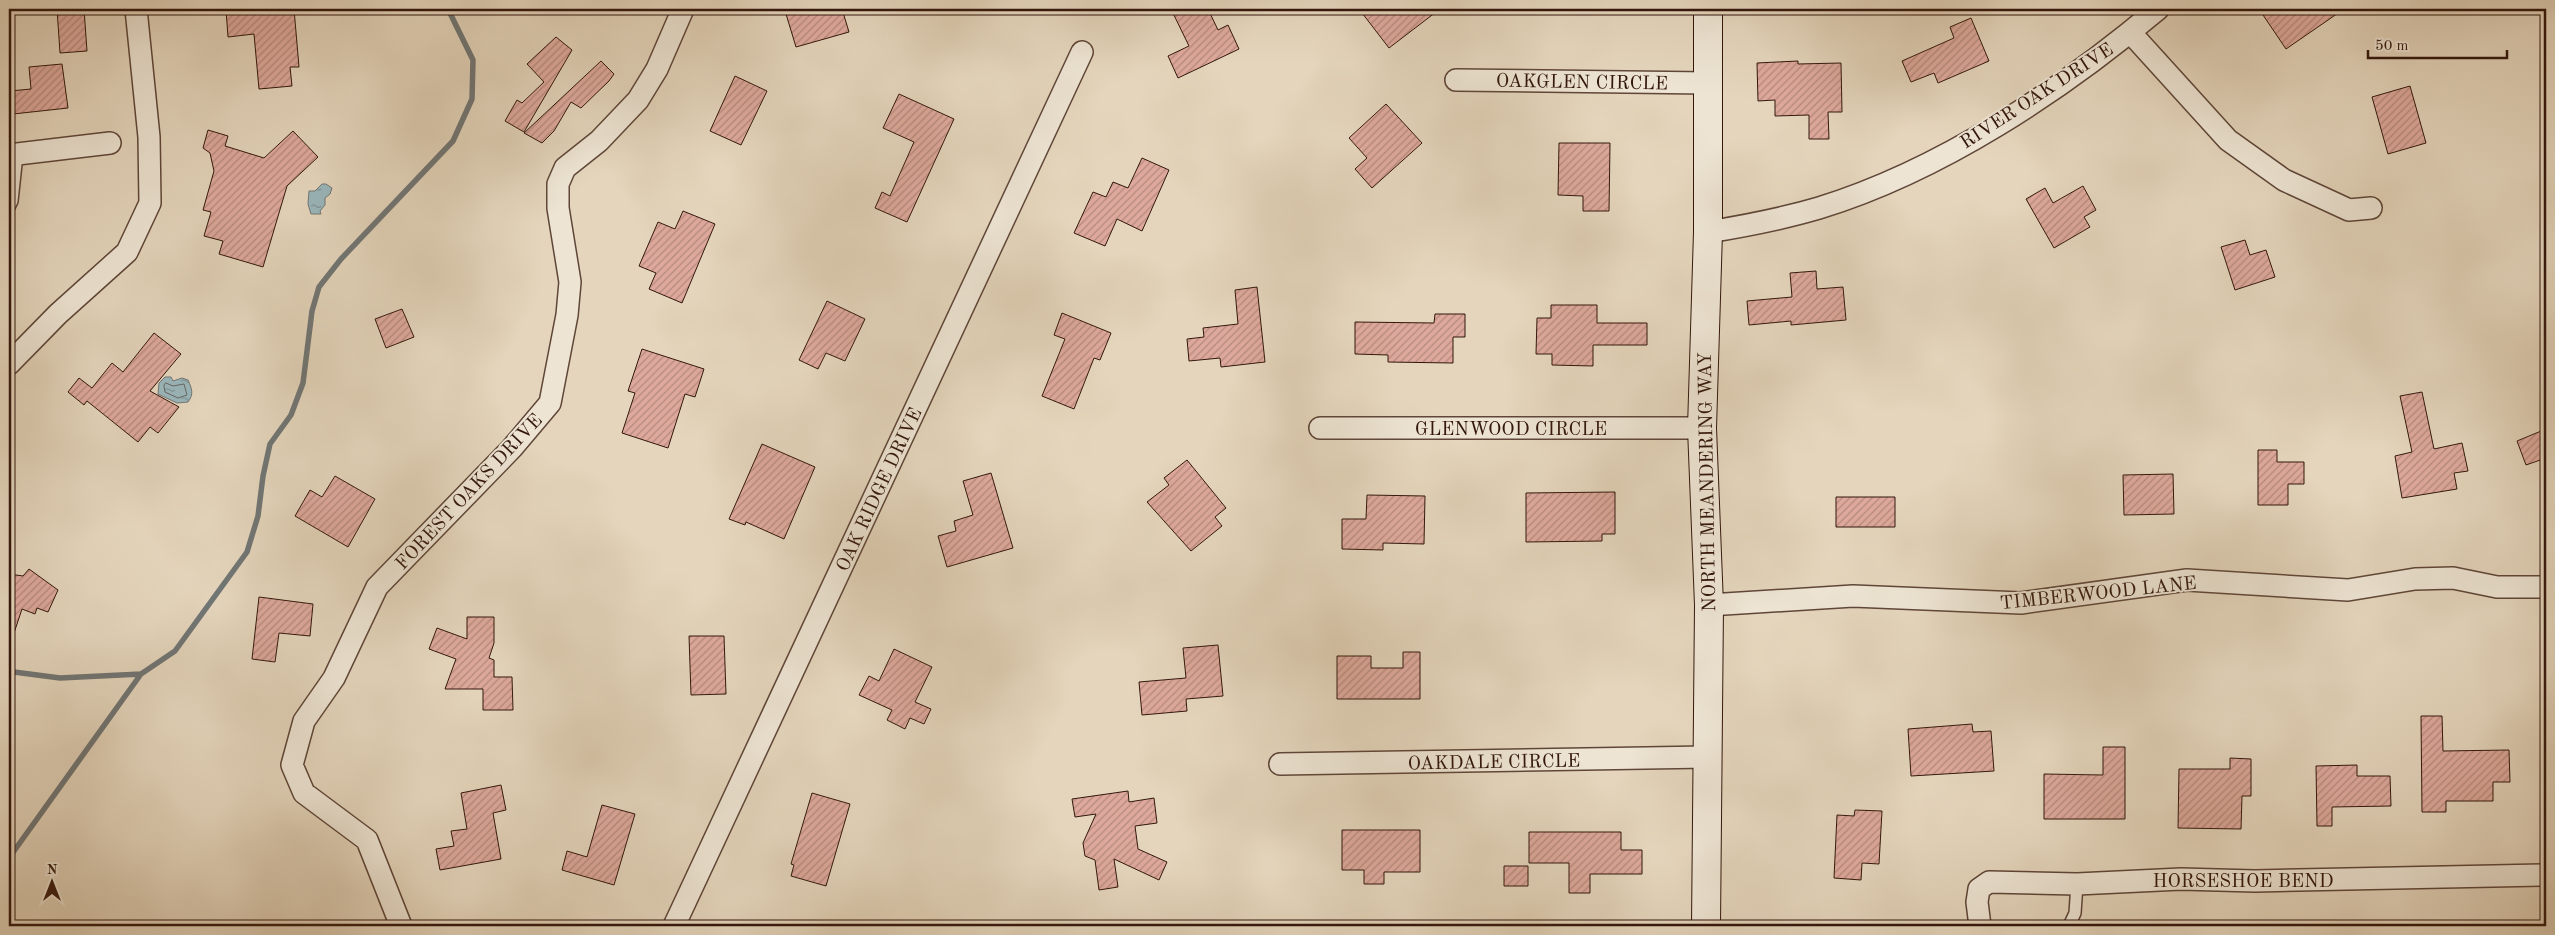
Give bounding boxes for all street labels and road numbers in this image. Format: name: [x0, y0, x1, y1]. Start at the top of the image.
street label: RIVER OAK DRIVE: [1958, 41, 2117, 153]
street label: OAKGLEN CIRCLE: [1496, 72, 1668, 95]
street label: NORTH MEANDERING WAY: [1697, 352, 1720, 612]
street label: OAK RIDGE DRIVE: [834, 405, 927, 575]
street label: FOREST OAKS DRIVE: [393, 411, 547, 574]
street label: GLENWOOD CIRCLE: [1415, 421, 1607, 440]
street label: TIMBERWOOD LANE: [1999, 575, 2198, 614]
street label: OAKDALE CIRCLE: [1408, 752, 1581, 775]
street label: HORSESHOE BEND: [2153, 873, 2333, 892]

